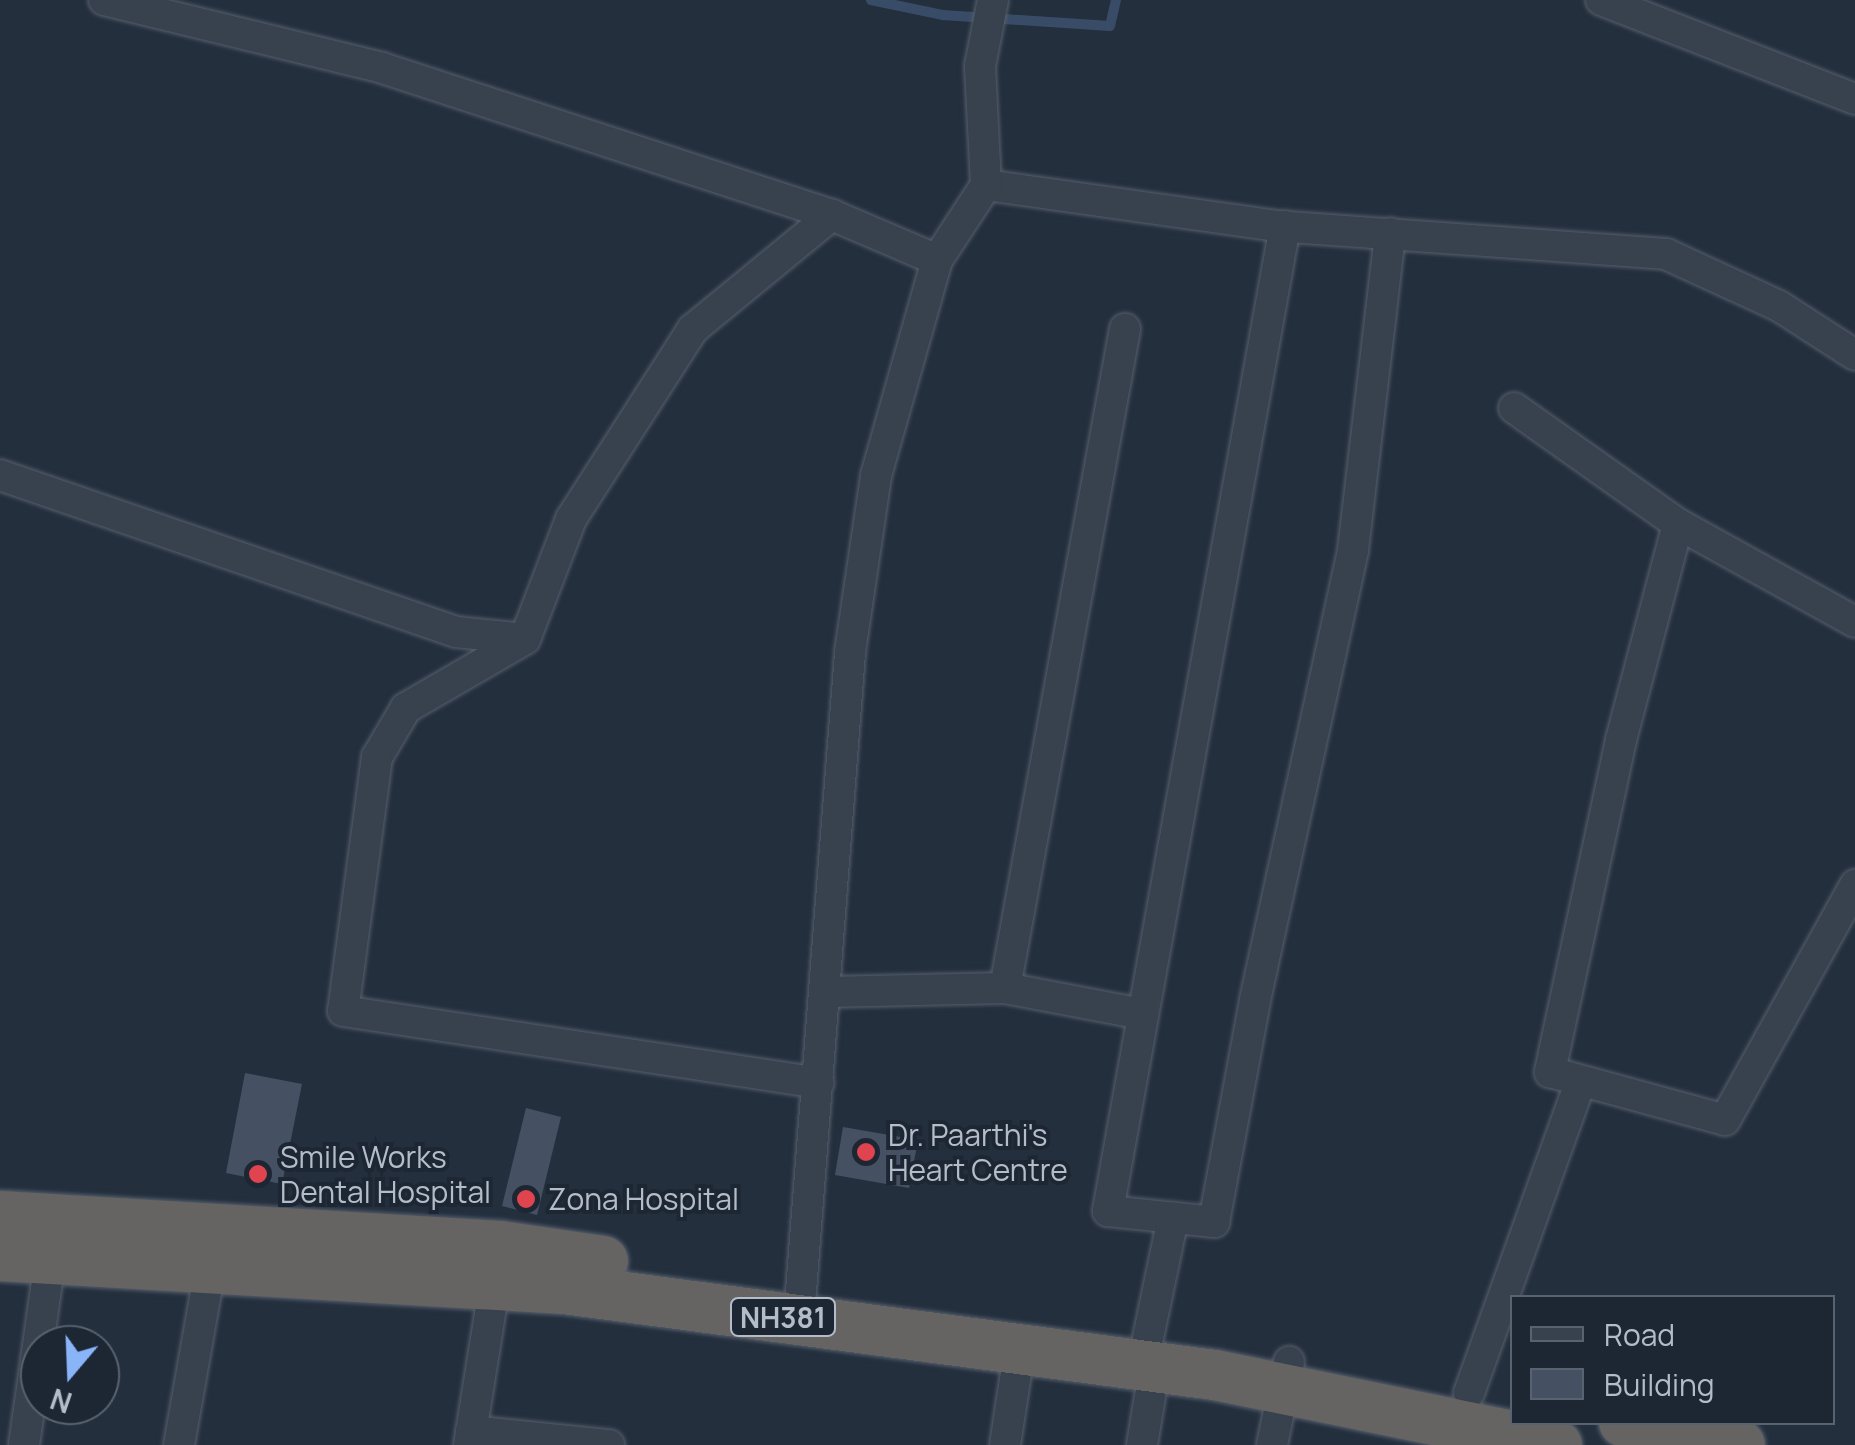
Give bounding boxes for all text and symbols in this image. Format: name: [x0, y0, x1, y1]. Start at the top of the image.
place label: Dr. Paarthi's Heart Centre: [888, 1117, 1068, 1188]
place label: Smile Works Dental Hospital: [280, 1139, 491, 1210]
marker: Dr. Paarthi's Heart Centre: [853, 1139, 879, 1165]
marker: Smile Works Dental Hospital: [245, 1161, 271, 1187]
place label: Zona Hospital: [548, 1181, 739, 1217]
marker: Zona Hospital: [513, 1186, 539, 1212]
road number: NH381: [728, 1294, 838, 1340]
legend: [1510, 1295, 1835, 1425]
text: Road: [1604, 1314, 1675, 1355]
north arrow: [20, 1325, 120, 1425]
text: Building: [1604, 1364, 1715, 1405]
text: N: [45, 1380, 77, 1423]

